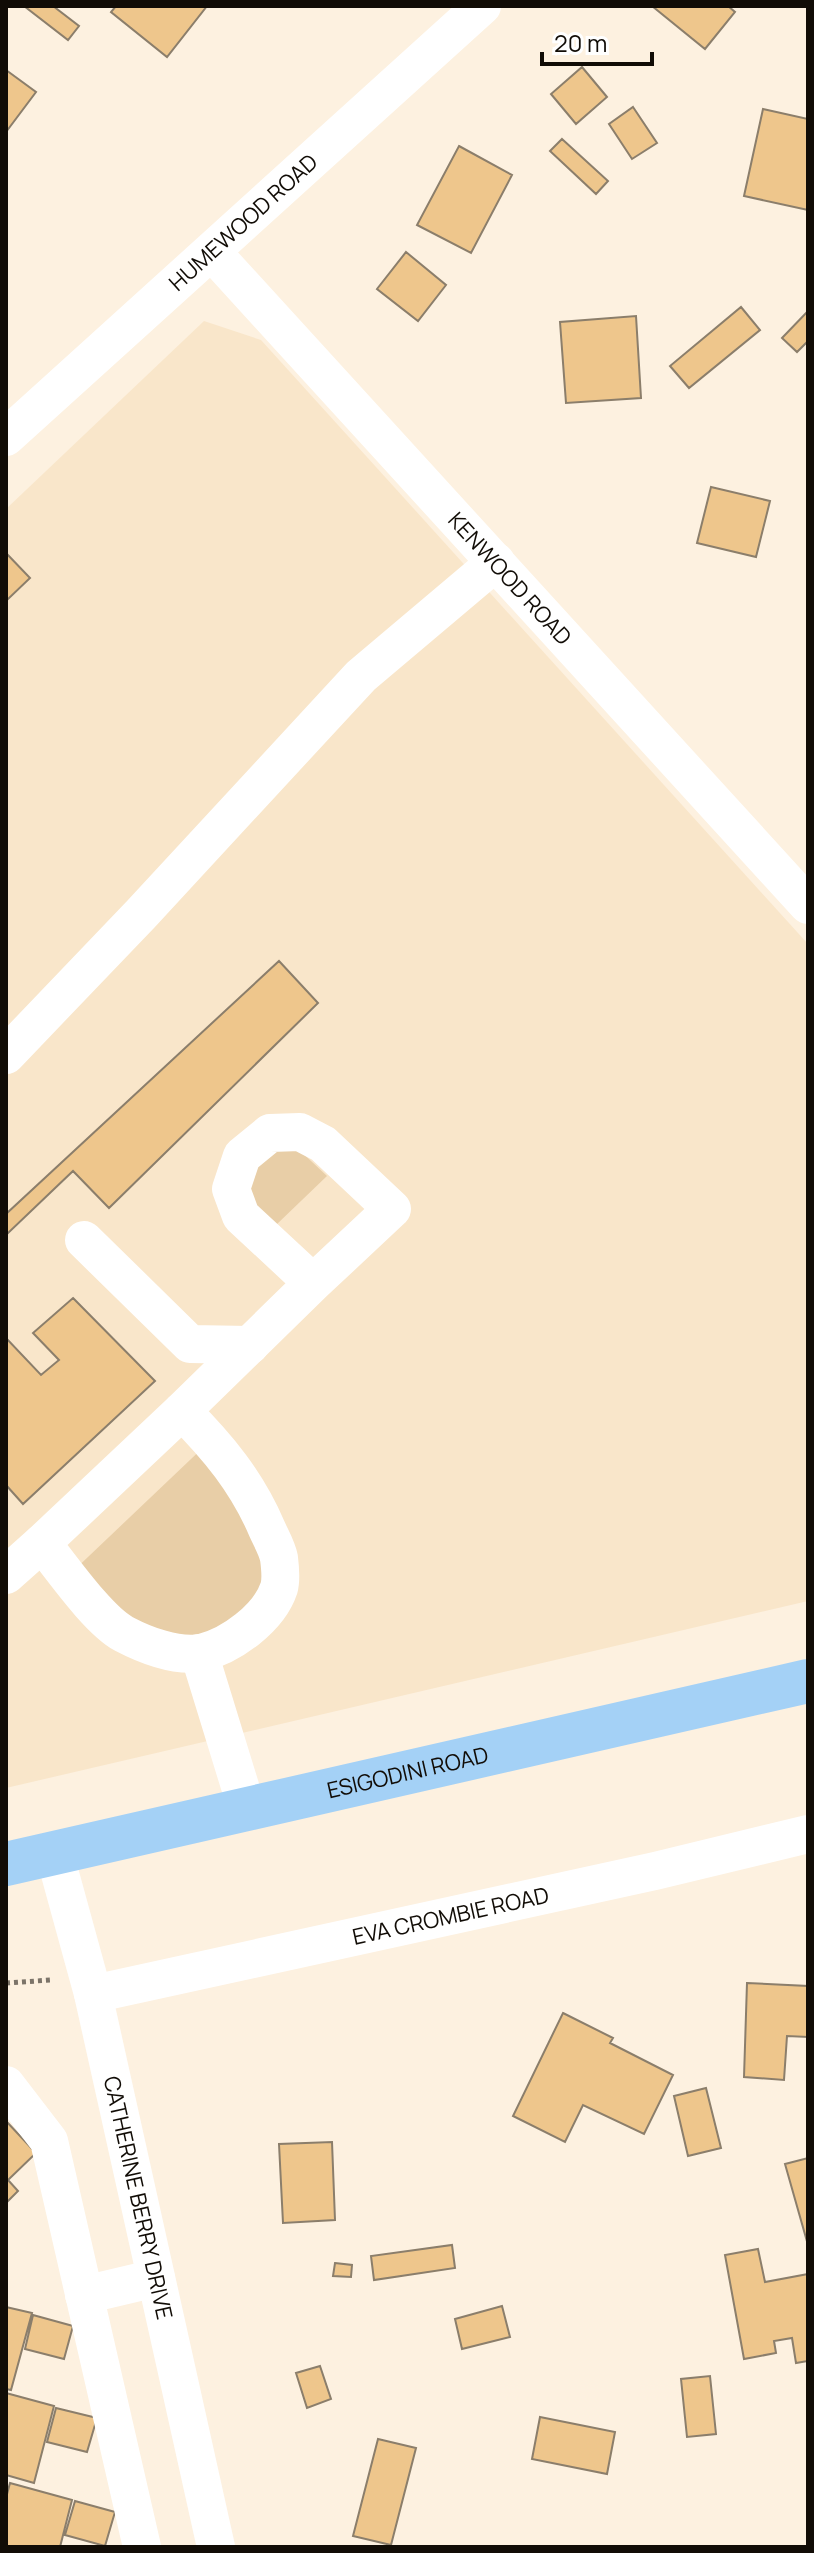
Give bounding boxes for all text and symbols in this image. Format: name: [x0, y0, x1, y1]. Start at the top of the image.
scale bar: [542, 16, 652, 66]
text: 20 m: [554, 26, 607, 59]
street label: HUMEWOOD ROAD: [162, 147, 324, 297]
street label: KENWOOD ROAD: [442, 506, 578, 651]
street label: ESIGODINI ROAD: [324, 1739, 491, 1805]
street label: EVA CROMBIE ROAD: [349, 1880, 552, 1952]
street label: CATHERINE BERRY DRIVE: [97, 2073, 180, 2322]

